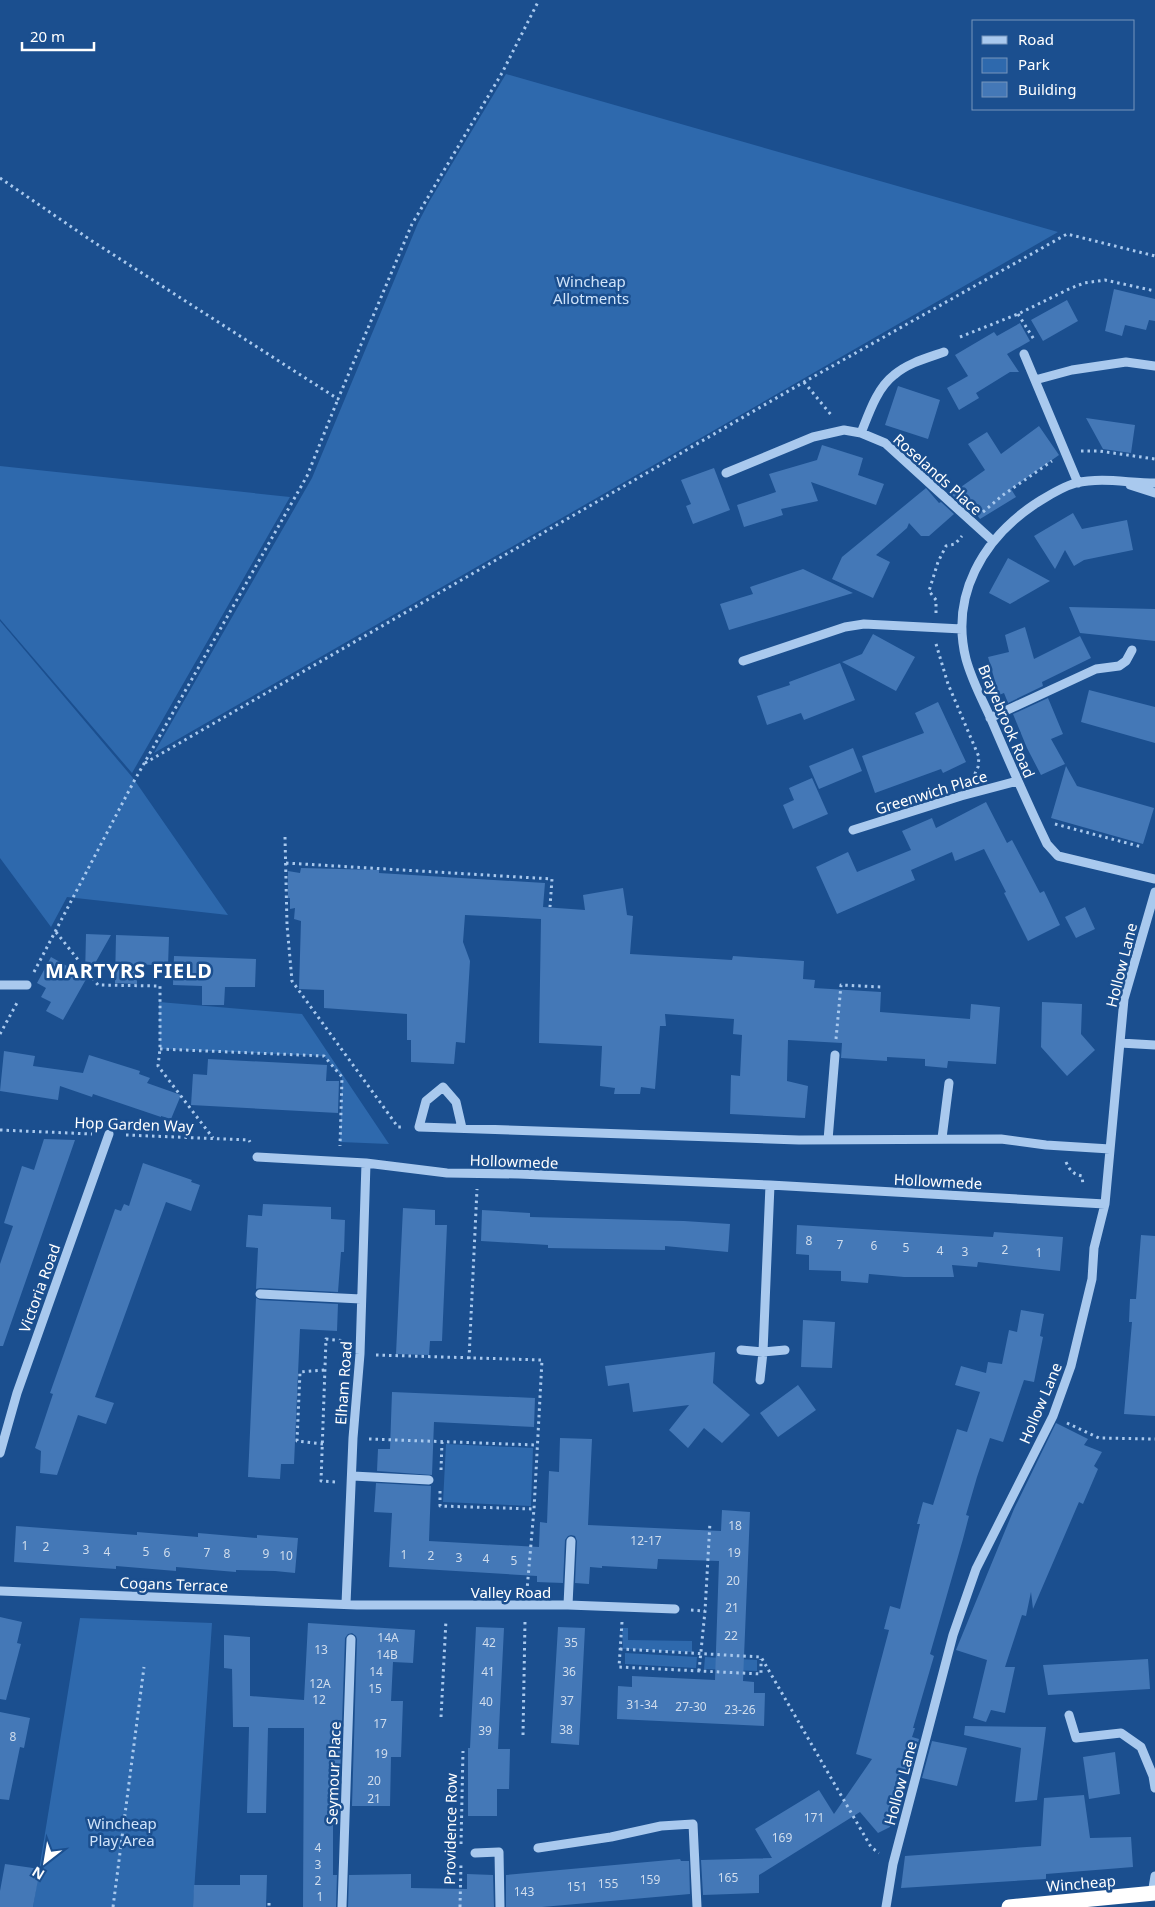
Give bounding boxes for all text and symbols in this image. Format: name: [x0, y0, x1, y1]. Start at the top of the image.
scale bar: [22, 20, 95, 52]
legend: [972, 20, 1135, 110]
text: 20 m: [30, 26, 65, 46]
text: Road: [1018, 29, 1054, 49]
text: Park: [1018, 54, 1050, 74]
text: Building: [1018, 79, 1076, 99]
park label: Wincheap Allotments: [553, 271, 629, 308]
street label: Roselands Place: [889, 429, 987, 519]
street label: Brayebrook Road: [974, 661, 1040, 781]
street label: Greenwich Place: [873, 765, 989, 819]
street label: Hollow Lane: [1101, 921, 1141, 1009]
district label: MARTYRS FIELD: [45, 957, 213, 984]
street label: Hop Garden Way: [74, 1112, 194, 1136]
street label: Hollowmede: [469, 1149, 559, 1173]
street label: Hollowmede: [893, 1169, 983, 1193]
house number: 8: [806, 1232, 813, 1249]
house number: 7: [837, 1236, 844, 1253]
house number: 6: [871, 1237, 878, 1254]
house number: 5: [903, 1239, 910, 1256]
street label: Victoria Road: [14, 1241, 64, 1335]
house number: 2: [1002, 1241, 1009, 1258]
house number: 4: [937, 1242, 944, 1259]
house number: 3: [962, 1243, 969, 1260]
house number: 1: [1036, 1244, 1042, 1261]
street label: Elham Road: [330, 1340, 356, 1426]
street label: Hollow Lane: [1014, 1359, 1066, 1447]
house number: 18: [728, 1517, 742, 1534]
house number: 12-17: [630, 1532, 662, 1549]
house number: 1: [22, 1537, 28, 1554]
house number: 2: [43, 1538, 50, 1555]
house number: 3: [83, 1541, 90, 1558]
house number: 4: [104, 1543, 111, 1560]
house number: 5: [143, 1543, 150, 1560]
house number: 6: [164, 1544, 171, 1561]
house number: 7: [204, 1544, 211, 1561]
house number: 19: [727, 1544, 741, 1561]
house number: 8: [224, 1545, 231, 1562]
house number: 9: [263, 1545, 270, 1562]
house number: 1: [401, 1546, 407, 1563]
house number: 10: [279, 1547, 293, 1564]
house number: 2: [428, 1547, 435, 1564]
house number: 3: [456, 1549, 463, 1566]
house number: 4: [483, 1550, 490, 1567]
house number: 5: [511, 1552, 518, 1569]
street label: Cogans Terrace: [119, 1572, 229, 1596]
house number: 20: [726, 1572, 740, 1589]
street label: Valley Road: [471, 1582, 551, 1602]
house number: 21: [725, 1599, 739, 1616]
house number: 22: [724, 1627, 738, 1644]
house number: 14A: [377, 1629, 399, 1646]
house number: 42: [482, 1634, 496, 1651]
house number: 35: [564, 1634, 578, 1651]
house number: 13: [314, 1641, 328, 1658]
house number: 14B: [376, 1646, 398, 1663]
house number: 14: [369, 1663, 383, 1680]
house number: 41: [481, 1663, 495, 1680]
house number: 36: [562, 1663, 576, 1680]
house number: 12A: [309, 1675, 331, 1692]
house number: 15: [368, 1680, 382, 1697]
house number: 12: [312, 1691, 326, 1708]
house number: 37: [560, 1692, 574, 1709]
house number: 40: [479, 1693, 493, 1710]
house number: 31-34: [626, 1696, 658, 1713]
house number: 27-30: [675, 1698, 707, 1715]
house number: 23-26: [724, 1701, 756, 1718]
house number: 17: [373, 1715, 387, 1732]
street label: Seymour Place: [321, 1721, 345, 1825]
house number: 38: [559, 1721, 573, 1738]
house number: 39: [478, 1722, 492, 1739]
house number: 8: [10, 1728, 17, 1745]
street label: Hollow Lane: [879, 1739, 921, 1827]
house number: 19: [374, 1745, 388, 1762]
house number: 20: [367, 1772, 381, 1789]
street label: Providence Row: [439, 1773, 461, 1885]
house number: 21: [367, 1790, 381, 1807]
house number: 171: [804, 1809, 824, 1826]
park label: Wincheap Play Area: [87, 1813, 157, 1850]
house number: 169: [772, 1829, 792, 1846]
north arrow: [20, 1837, 70, 1887]
house number: 4: [315, 1839, 322, 1856]
house number: 3: [315, 1856, 322, 1873]
text: N: [28, 1862, 48, 1885]
house number: 165: [718, 1869, 738, 1886]
street label: Wincheap: [1045, 1870, 1117, 1896]
house number: 159: [640, 1871, 660, 1888]
house number: 2: [315, 1872, 322, 1889]
house number: 155: [598, 1875, 618, 1892]
house number: 151: [567, 1878, 587, 1895]
house number: 143: [514, 1883, 534, 1900]
house number: 1: [317, 1888, 323, 1905]

